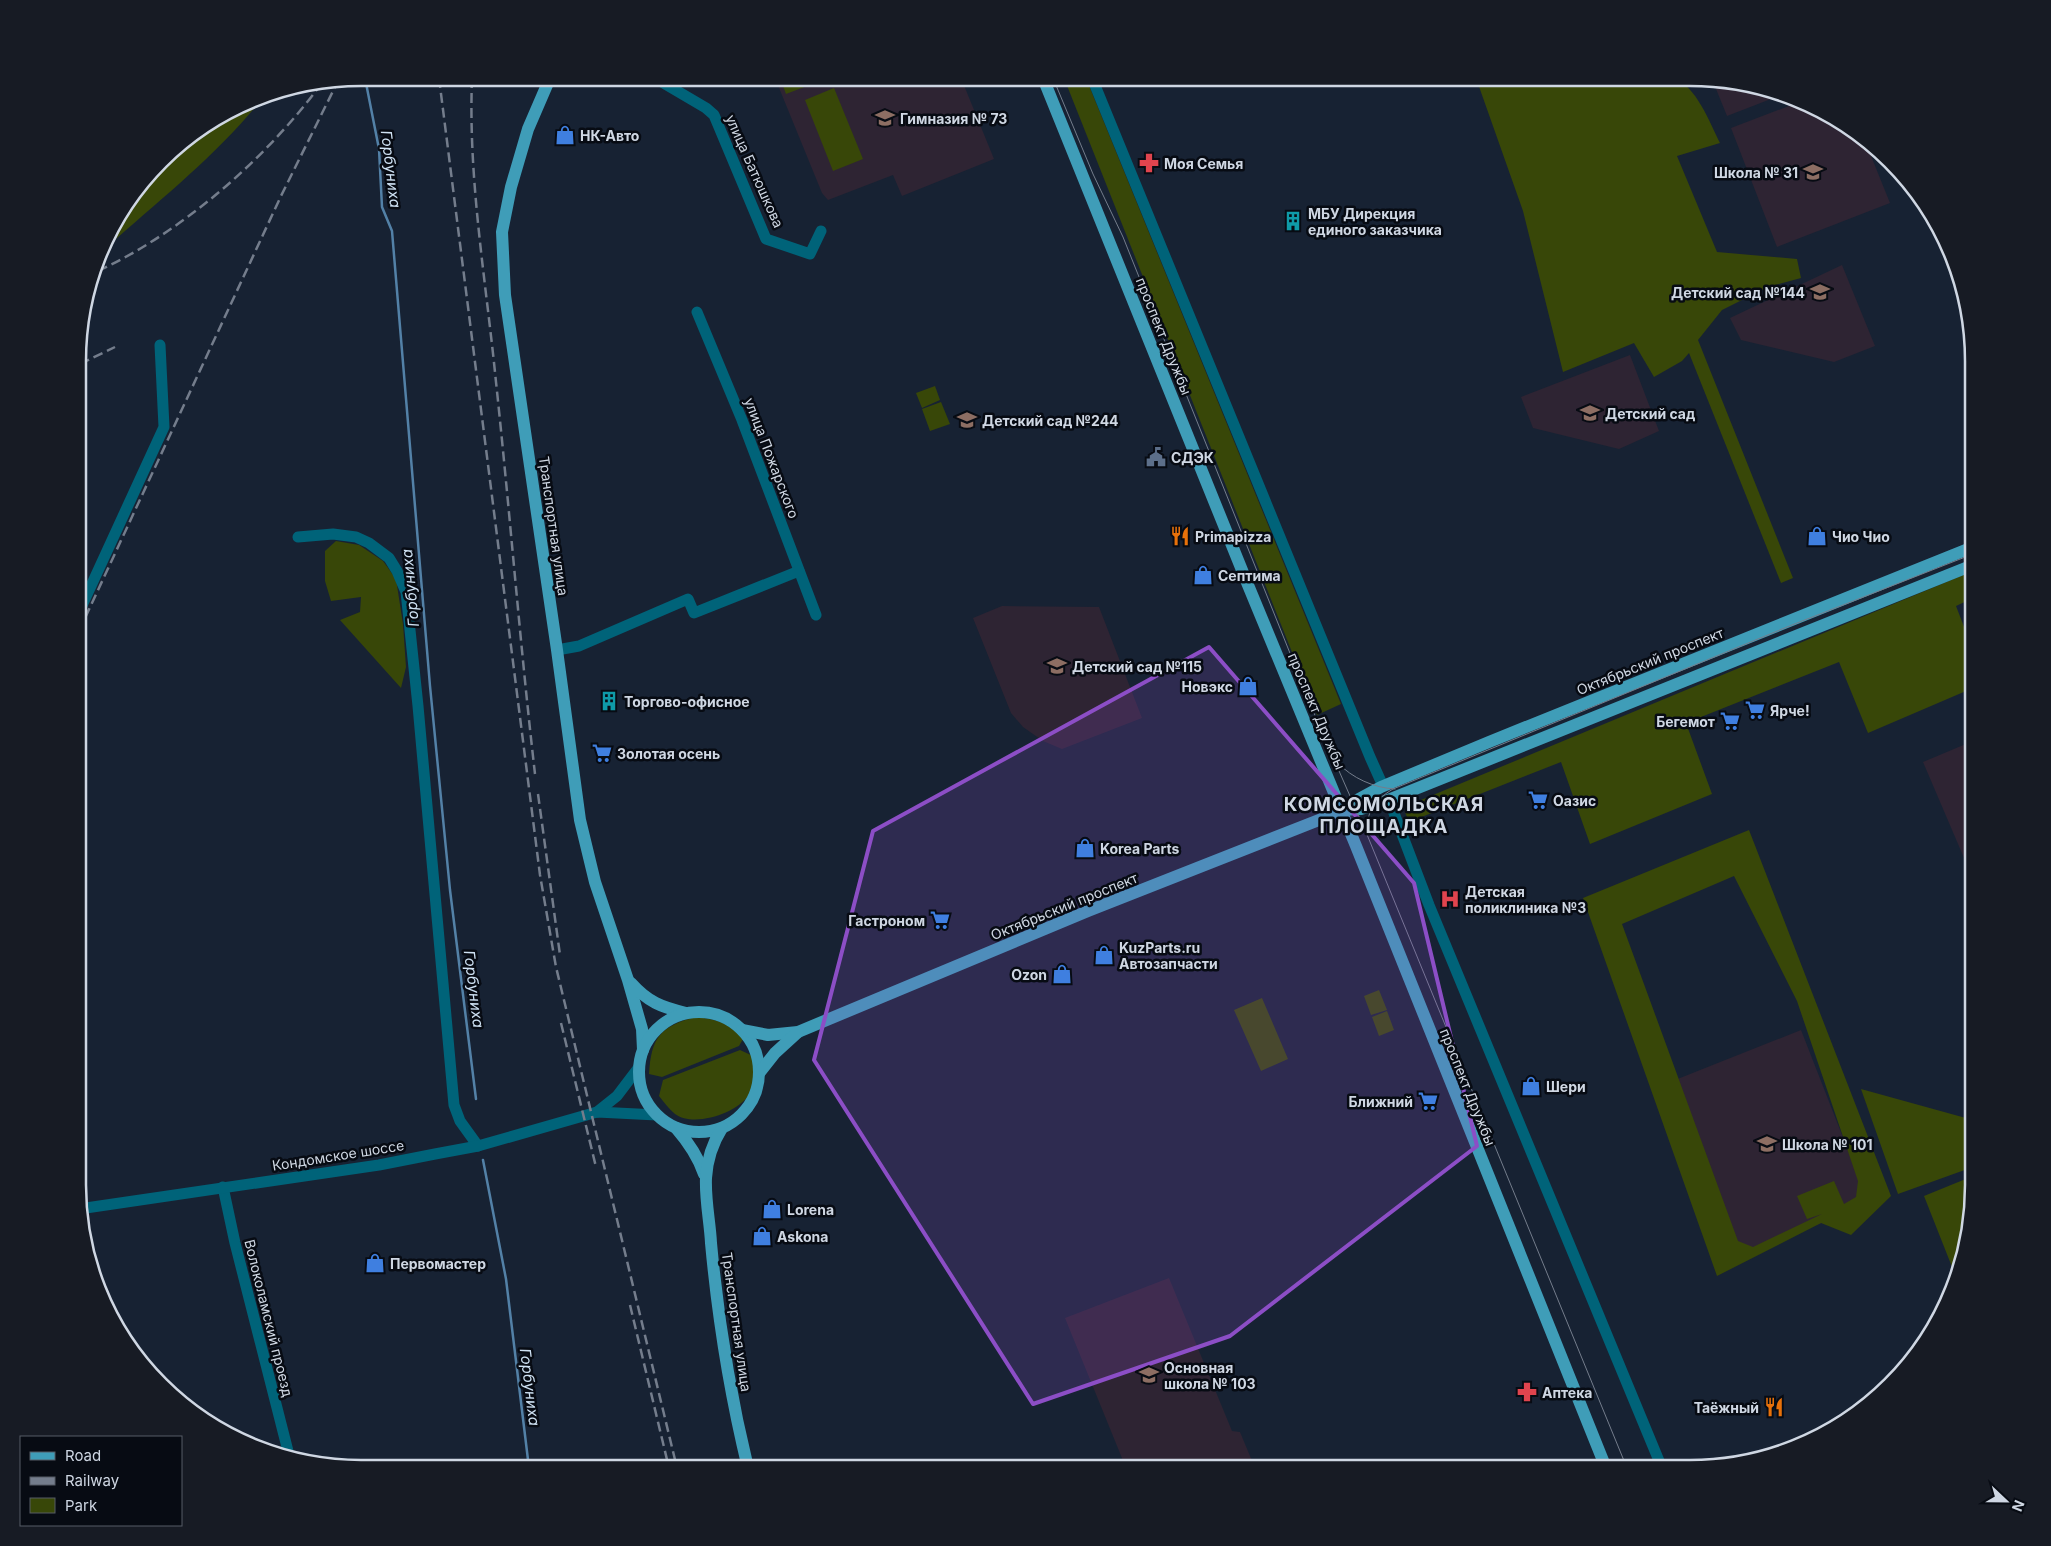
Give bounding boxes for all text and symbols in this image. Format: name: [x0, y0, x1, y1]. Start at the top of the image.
school or university icon: Гимназия № 73: [874, 107, 896, 129]
place label: Гимназия № 73: [900, 110, 1007, 127]
street label: улица Батюшкова: [722, 112, 788, 230]
shop icon: НК-Авто: [554, 124, 576, 146]
place label: НК-Авто: [580, 127, 640, 144]
water label: Горбуниха: [377, 129, 405, 209]
pharmacy icon: Моя Семья: [1138, 152, 1160, 174]
place label: Моя Семья: [1164, 155, 1243, 172]
school or university icon: Школа № 31: [1802, 161, 1824, 183]
place label: Школа № 31: [1714, 164, 1798, 181]
place label: МБУ Дирекция единого заказчика: [1308, 205, 1442, 238]
building icon: МБУ Дирекция единого заказчика: [1282, 210, 1304, 232]
street label: проспект Дружбы: [1133, 275, 1195, 397]
school or university icon: Детский сад №144: [1809, 281, 1831, 303]
place label: Детский сад №144: [1671, 284, 1805, 301]
street label: улица Пожарского: [741, 395, 803, 521]
school or university icon: Детский сад: [1579, 402, 1601, 424]
place label: Детский сад: [1605, 405, 1695, 422]
school or university icon: Детский сад №244: [956, 409, 978, 431]
place label: Детский сад №244: [982, 412, 1119, 429]
public building icon: СДЭК: [1145, 446, 1167, 468]
place label: СДЭК: [1171, 449, 1214, 466]
street label: Транспортная улица: [536, 455, 572, 597]
restaurant icon: Primapizza: [1169, 525, 1191, 547]
shop icon: Чио Чио: [1806, 525, 1828, 547]
place label: Primapizza: [1195, 528, 1271, 545]
place label: Чио Чио: [1832, 528, 1890, 545]
water label: Горбуниха: [397, 548, 423, 628]
shop icon: Септима: [1192, 564, 1214, 586]
place label: Септима: [1218, 567, 1281, 584]
street label: Октябрьский проспект: [1574, 624, 1726, 698]
street label: проспект Дружбы: [1285, 650, 1349, 772]
school or university icon: Детский сад №115: [1046, 655, 1068, 677]
place label: Детский сад №115: [1072, 658, 1202, 675]
shop icon: Новэкс: [1237, 675, 1259, 697]
place label: Новэкс: [1182, 678, 1233, 695]
building icon: Торгово-офисное: [598, 690, 620, 712]
place label: Торгово-офисное: [624, 693, 750, 710]
supermarket icon: Ярче!: [1744, 699, 1766, 721]
place label: Ярче!: [1770, 702, 1810, 719]
supermarket icon: Бегемот: [1719, 710, 1741, 732]
place label: Бегемот: [1656, 713, 1715, 730]
supermarket icon: Золотая осень: [591, 742, 613, 764]
place label: Золотая осень: [617, 745, 720, 762]
supermarket icon: Оазис: [1527, 789, 1549, 811]
place label: Оазис: [1553, 792, 1596, 809]
district label: КОМСОМОЛЬСКАЯ ПЛОЩАДКА: [1284, 793, 1484, 838]
shop icon: Korea Parts: [1074, 837, 1096, 859]
place label: Korea Parts: [1100, 840, 1179, 857]
street label: Октябрьский проспект: [988, 869, 1140, 943]
place label: Детская поликлиника №3: [1465, 883, 1586, 916]
hospital icon: Детская поликлиника №3: [1439, 888, 1461, 910]
supermarket icon: Гастроном: [929, 909, 951, 931]
place label: Гастроном: [848, 912, 925, 929]
place label: KuzParts.ru Автозапчасти: [1119, 939, 1218, 972]
shop icon: KuzParts.ru Автозапчасти: [1093, 944, 1115, 966]
water label: Горбуниха: [460, 949, 488, 1029]
shop icon: Ozon: [1051, 963, 1073, 985]
place label: Ozon: [1011, 966, 1047, 983]
street label: проспект Дружбы: [1437, 1026, 1499, 1148]
shop icon: Шери: [1520, 1075, 1542, 1097]
place label: Шери: [1546, 1078, 1586, 1095]
supermarket icon: Ближний: [1417, 1090, 1439, 1112]
place label: Ближний: [1349, 1093, 1413, 1110]
school or university icon: Школа № 101: [1756, 1133, 1778, 1155]
street label: Кондомское шоссе: [271, 1136, 405, 1174]
place label: Школа № 101: [1782, 1136, 1872, 1153]
shop icon: Lorena: [761, 1198, 783, 1220]
place label: Lorena: [787, 1201, 834, 1218]
shop icon: Askona: [751, 1225, 773, 1247]
place label: Askona: [777, 1228, 828, 1245]
street label: Волоколамский проезд: [241, 1238, 297, 1399]
street label: Транспортная улица: [719, 1251, 755, 1393]
shop icon: Первомастер: [364, 1252, 386, 1274]
place label: Первомастер: [390, 1255, 486, 1272]
water label: Горбуниха: [516, 1347, 544, 1427]
place label: Основная школа № 103: [1164, 1359, 1256, 1392]
school or university icon: Основная школа № 103: [1138, 1364, 1160, 1386]
pharmacy icon: Аптека: [1516, 1381, 1538, 1403]
place label: Аптека: [1542, 1384, 1592, 1401]
restaurant icon: Таёжный: [1763, 1396, 1785, 1418]
place label: Таёжный: [1694, 1399, 1759, 1416]
legend: [20, 1436, 182, 1526]
text: Road: [65, 1446, 101, 1465]
text: Railway: [65, 1471, 120, 1490]
north arrow: [1981, 1476, 2031, 1526]
text: Park: [65, 1496, 98, 1515]
text: N: [2009, 1498, 2028, 1514]

